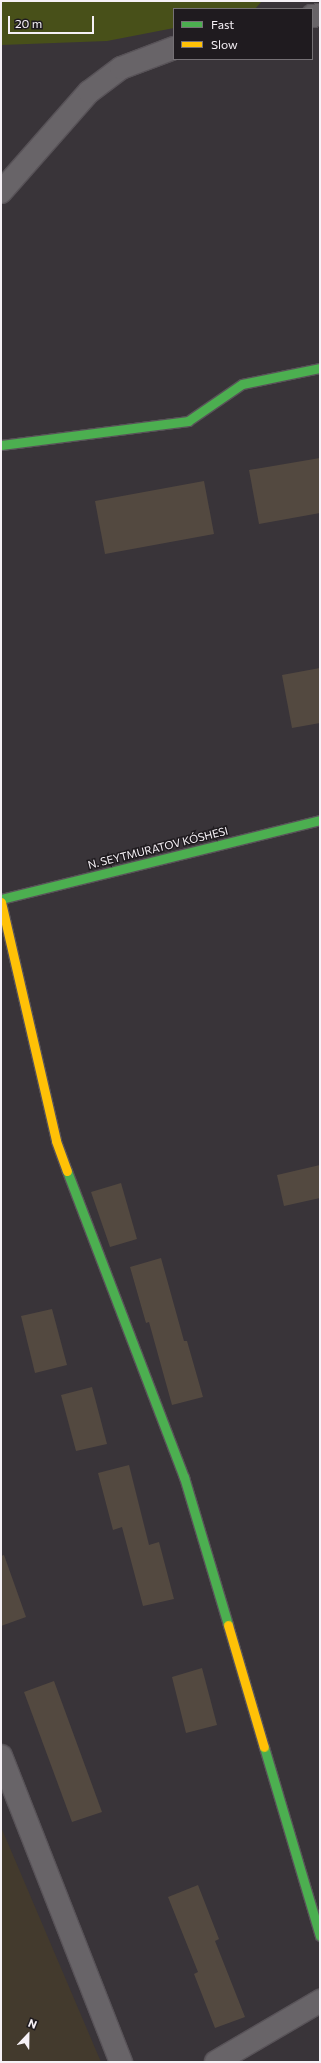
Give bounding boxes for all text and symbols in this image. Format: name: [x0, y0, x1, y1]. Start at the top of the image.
scale bar: [10, 8, 96, 34]
legend: [173, 8, 313, 60]
text: 20 m: [15, 16, 42, 30]
text: Fast: [211, 17, 234, 31]
text: Slow: [211, 37, 238, 51]
street label: N. SEYTMURATOV KÓSHESI: [86, 824, 230, 872]
north arrow: [8, 2015, 48, 2055]
text: N: [26, 2016, 39, 2031]

